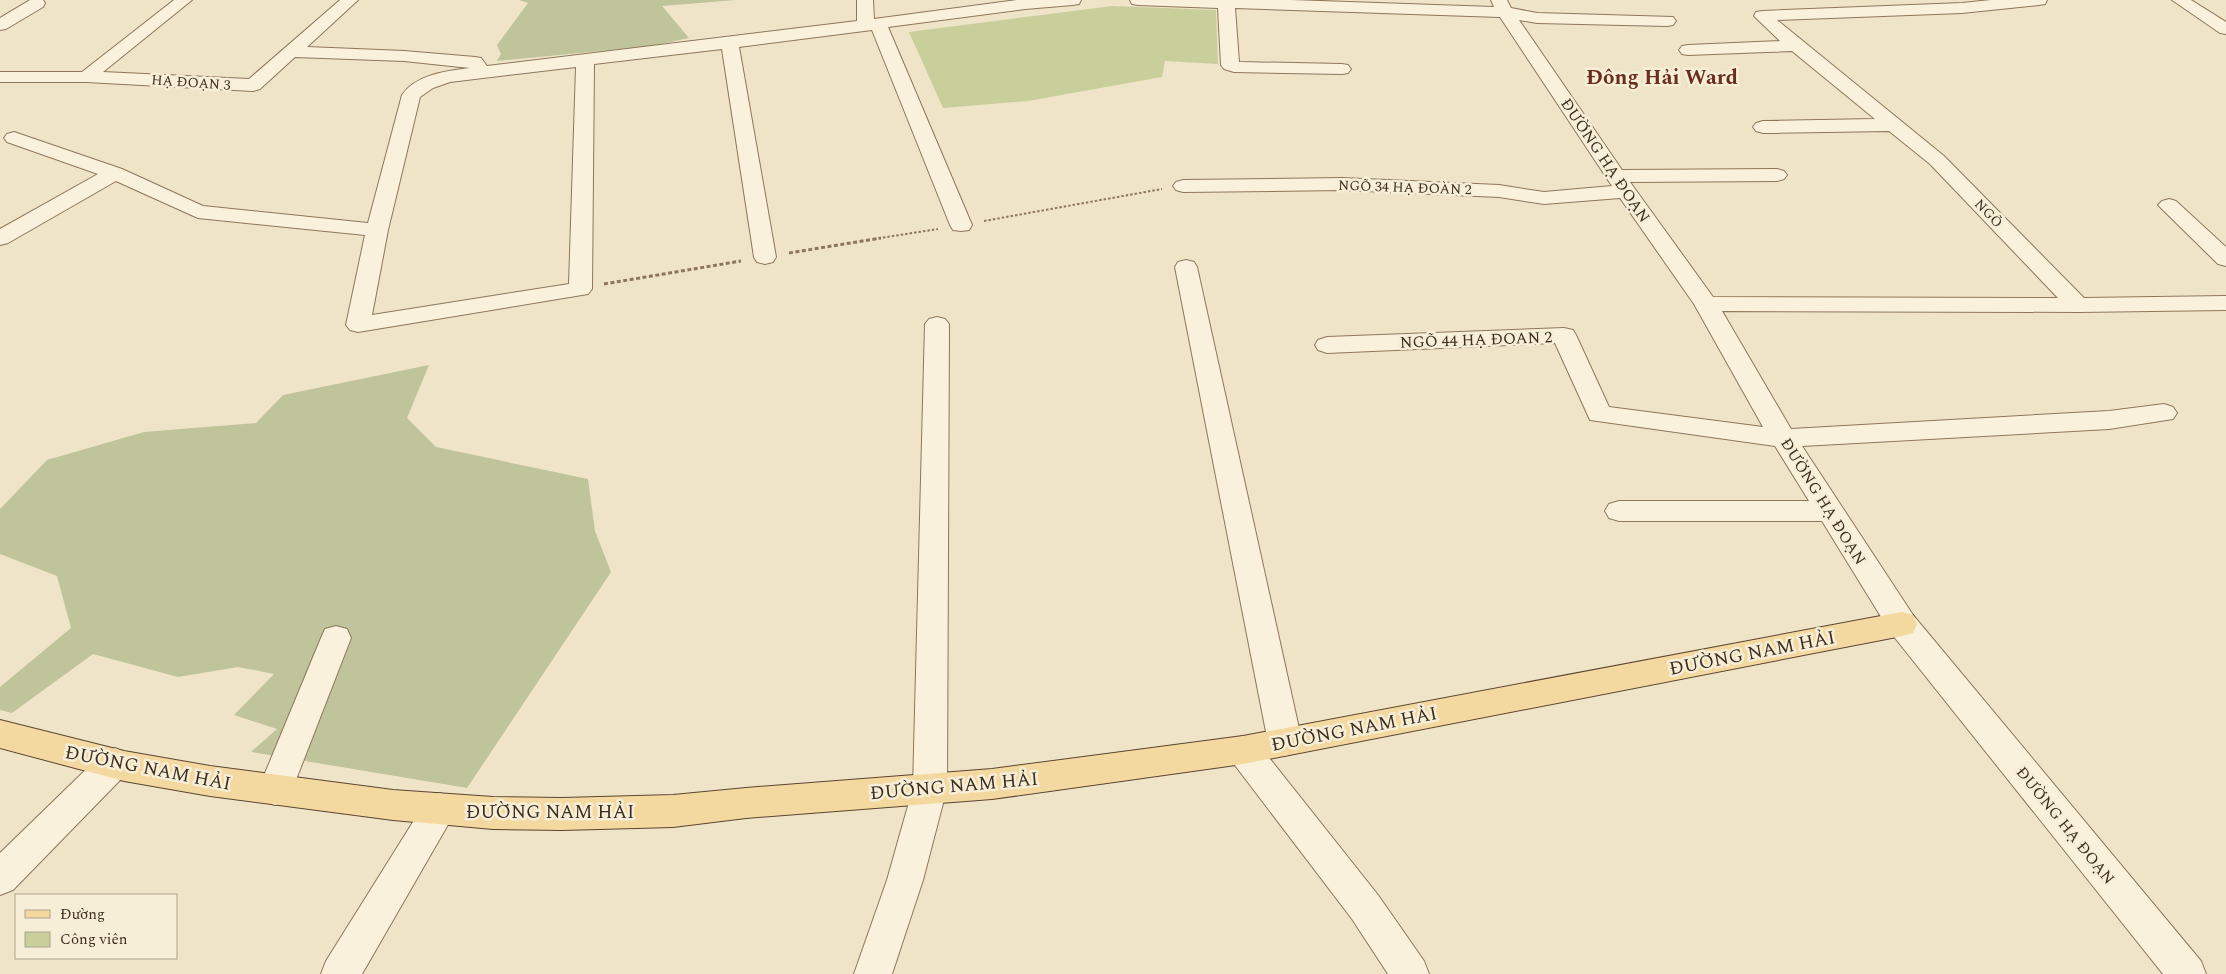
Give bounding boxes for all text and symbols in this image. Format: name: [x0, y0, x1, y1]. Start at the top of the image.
district label: Đông Hải Ward: [1586, 62, 1738, 94]
street label: HẠ ĐOẠN 3: [151, 69, 231, 96]
street label: ĐƯỜNG HẠ ĐOẠN: [1554, 93, 1656, 228]
street label: NGÕ 34 HẠ ĐOÀN 2: [1338, 175, 1472, 200]
street label: NGÕ: [1970, 194, 2008, 233]
street label: NGÕ 44 HẠ ĐOAN 2: [1399, 325, 1553, 355]
street label: ĐƯỜNG HẠ ĐOẠN: [1774, 433, 1872, 570]
street label: ĐƯỜNG NAM HẢI: [1667, 623, 1838, 684]
street label: ĐƯỜNG NAM HẢI: [1269, 699, 1440, 760]
street label: ĐƯỜNG NAM HẢI: [62, 738, 233, 799]
street label: ĐƯỜNG HẠ ĐOẠN: [2010, 761, 2120, 890]
street label: ĐƯỜNG NAM HẢI: [869, 765, 1039, 808]
street label: ĐƯỜNG NAM HẢI: [466, 798, 634, 827]
legend: [15, 894, 178, 959]
text: Đường: [60, 903, 105, 926]
text: Công viên: [60, 928, 128, 951]

